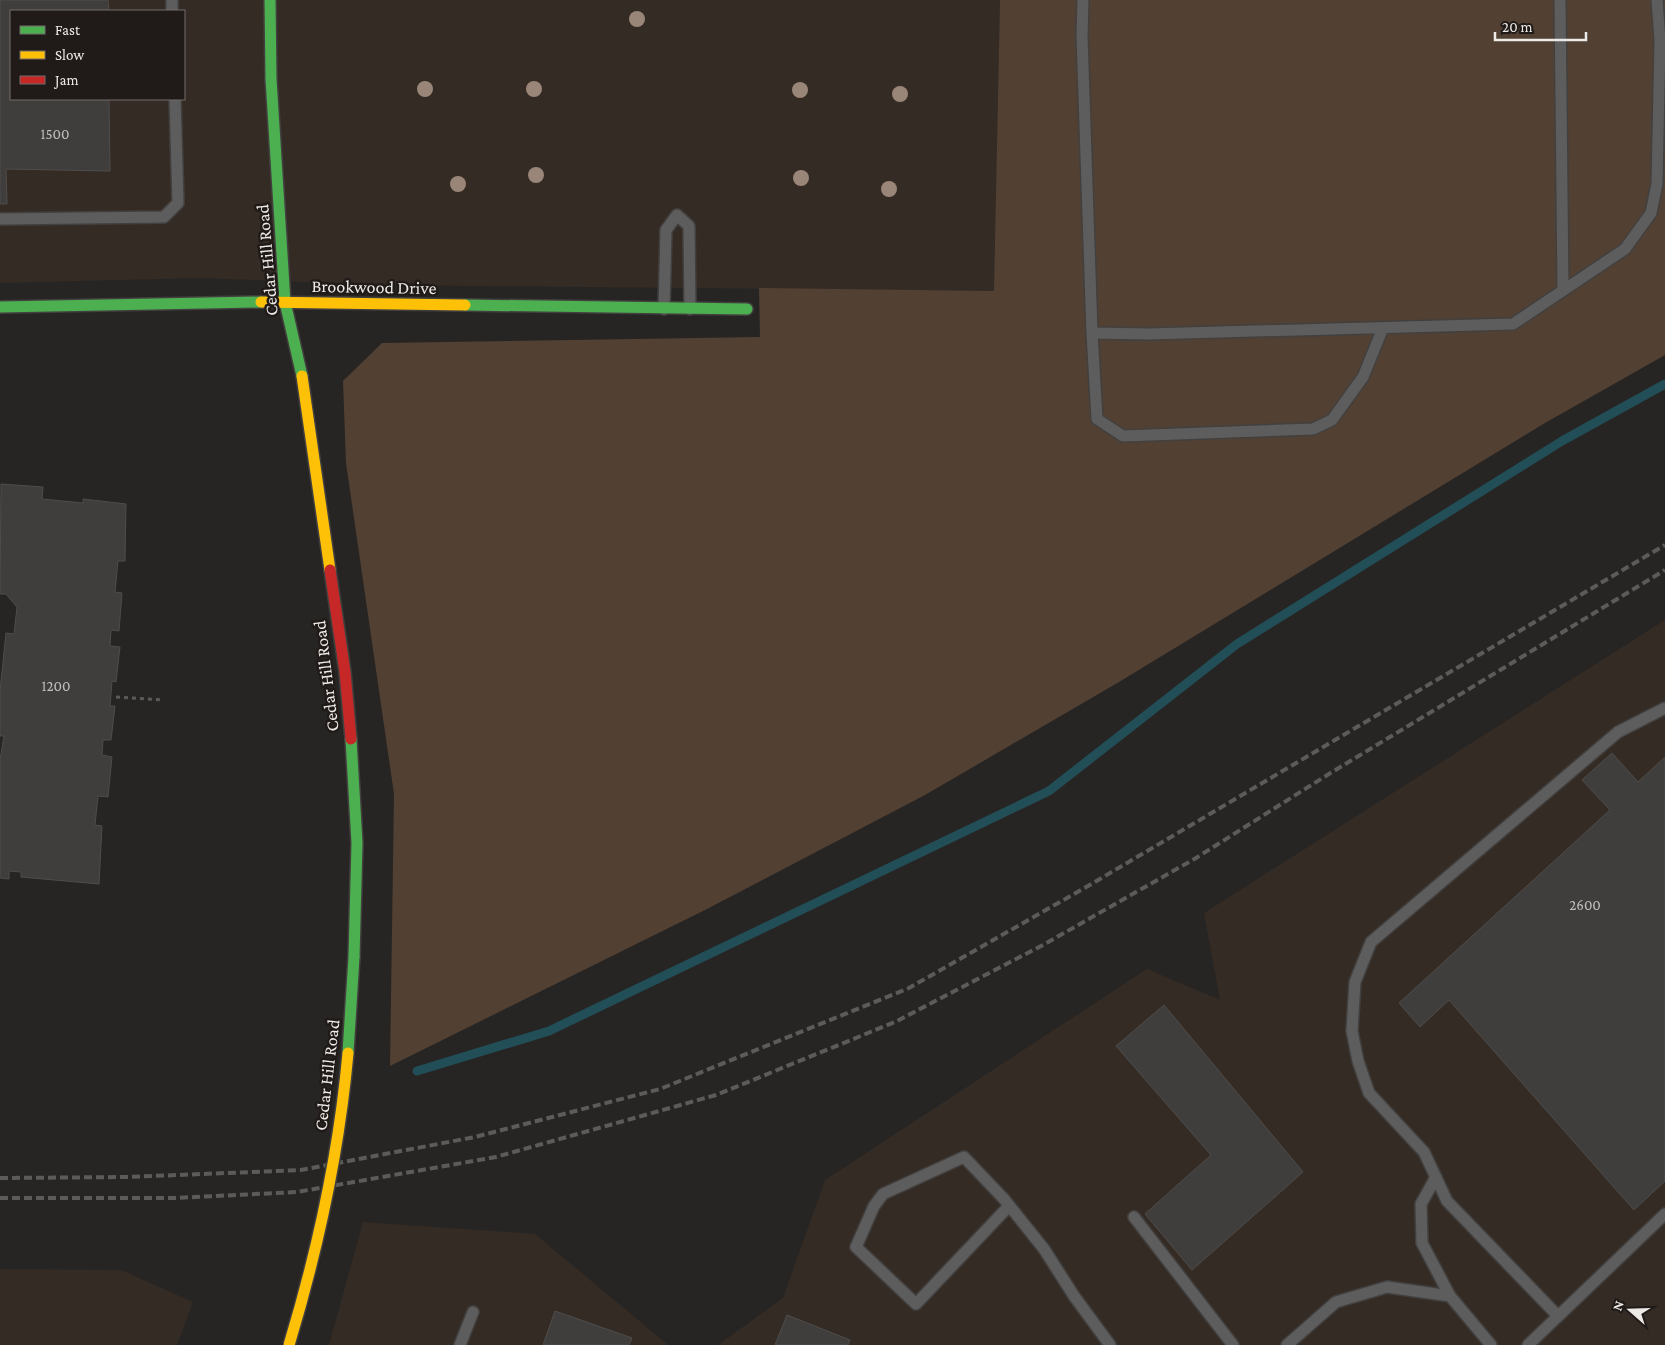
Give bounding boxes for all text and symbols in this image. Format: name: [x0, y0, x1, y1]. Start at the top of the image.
legend: [10, 10, 185, 100]
scale bar: [1495, 10, 1586, 42]
text: 20 m: [1502, 19, 1533, 35]
text: Fast: [55, 22, 81, 38]
text: Slow: [55, 47, 85, 63]
text: Jam: [53, 72, 78, 89]
house number: 1500: [40, 126, 70, 142]
street label: Cedar Hill Road: [252, 203, 282, 317]
street label: Brookwood Drive: [311, 276, 437, 298]
street label: Cedar Hill Road: [309, 619, 343, 733]
house number: 1200: [41, 678, 71, 694]
house number: 2600: [1569, 897, 1601, 913]
street label: Cedar Hill Road: [310, 1018, 344, 1132]
north arrow: [1605, 1285, 1655, 1335]
text: N: [1609, 1298, 1627, 1313]

